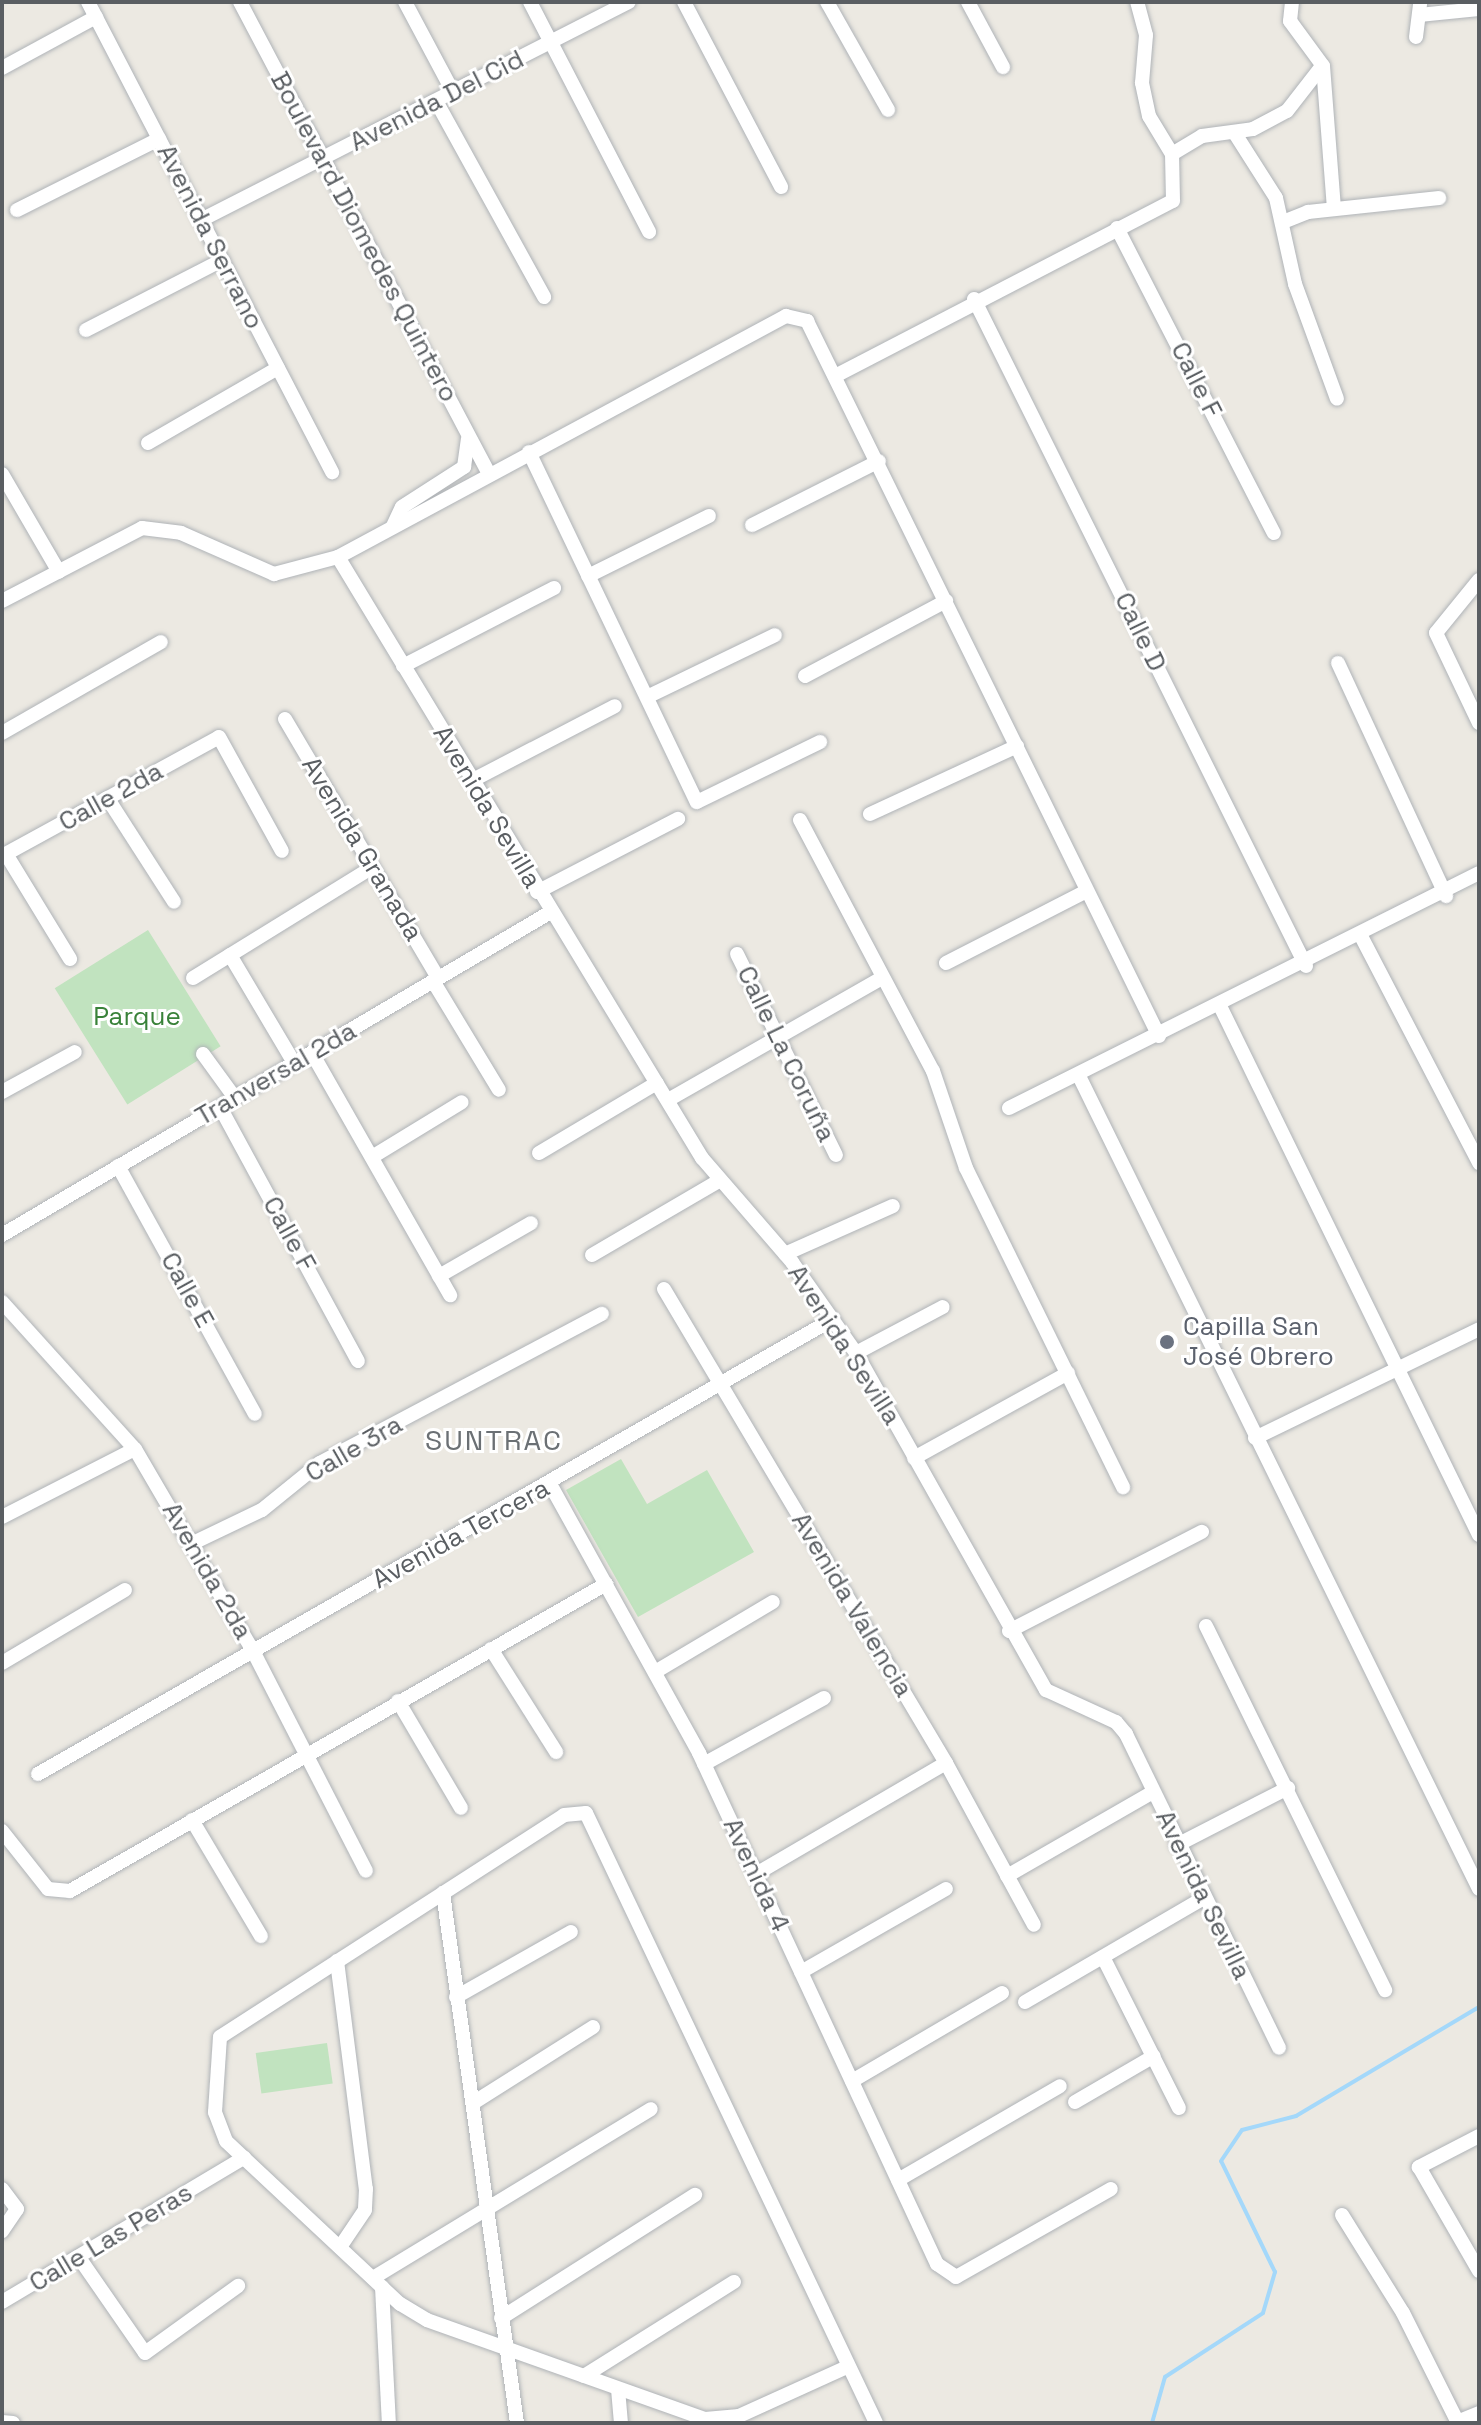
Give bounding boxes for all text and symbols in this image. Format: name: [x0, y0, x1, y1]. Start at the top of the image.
street label: Avenida Del Cid: [345, 44, 529, 158]
street label: Boulevard Diomedes Quintero: [264, 67, 464, 407]
street label: Avenida Serrano: [150, 140, 270, 334]
street label: Calle F: [1164, 337, 1228, 423]
street label: Calle D: [1108, 588, 1172, 676]
street label: Avenida Sevilla: [426, 720, 548, 894]
street label: Avenida Granada: [295, 751, 429, 947]
street label: Calle 2da: [54, 756, 168, 838]
street label: Calle La Coruña: [730, 961, 842, 1147]
park label: Parque: [93, 1001, 181, 1033]
street label: Tranversal 2da: [190, 1015, 362, 1133]
street label: Calle F: [256, 1191, 322, 1277]
street label: Calle E: [154, 1247, 220, 1333]
street label: Avenida Sevilla: [781, 1259, 907, 1431]
place label: Capilla San José Obrero: [1183, 1311, 1334, 1372]
marker: Capilla San José Obrero: [1158, 1333, 1176, 1351]
street label: Calle 3ra: [300, 1409, 408, 1489]
district label: SUNTRAC: [425, 1423, 563, 1457]
street label: Avenida Tercera: [367, 1472, 555, 1596]
street label: Avenida 2da: [155, 1497, 259, 1645]
street label: Avenida Valencia: [785, 1507, 919, 1703]
street label: Avenida Sevilla: [1149, 1805, 1257, 1985]
street label: Avenida 4: [716, 1813, 796, 1937]
street label: Calle Las Peras: [24, 2177, 198, 2299]

